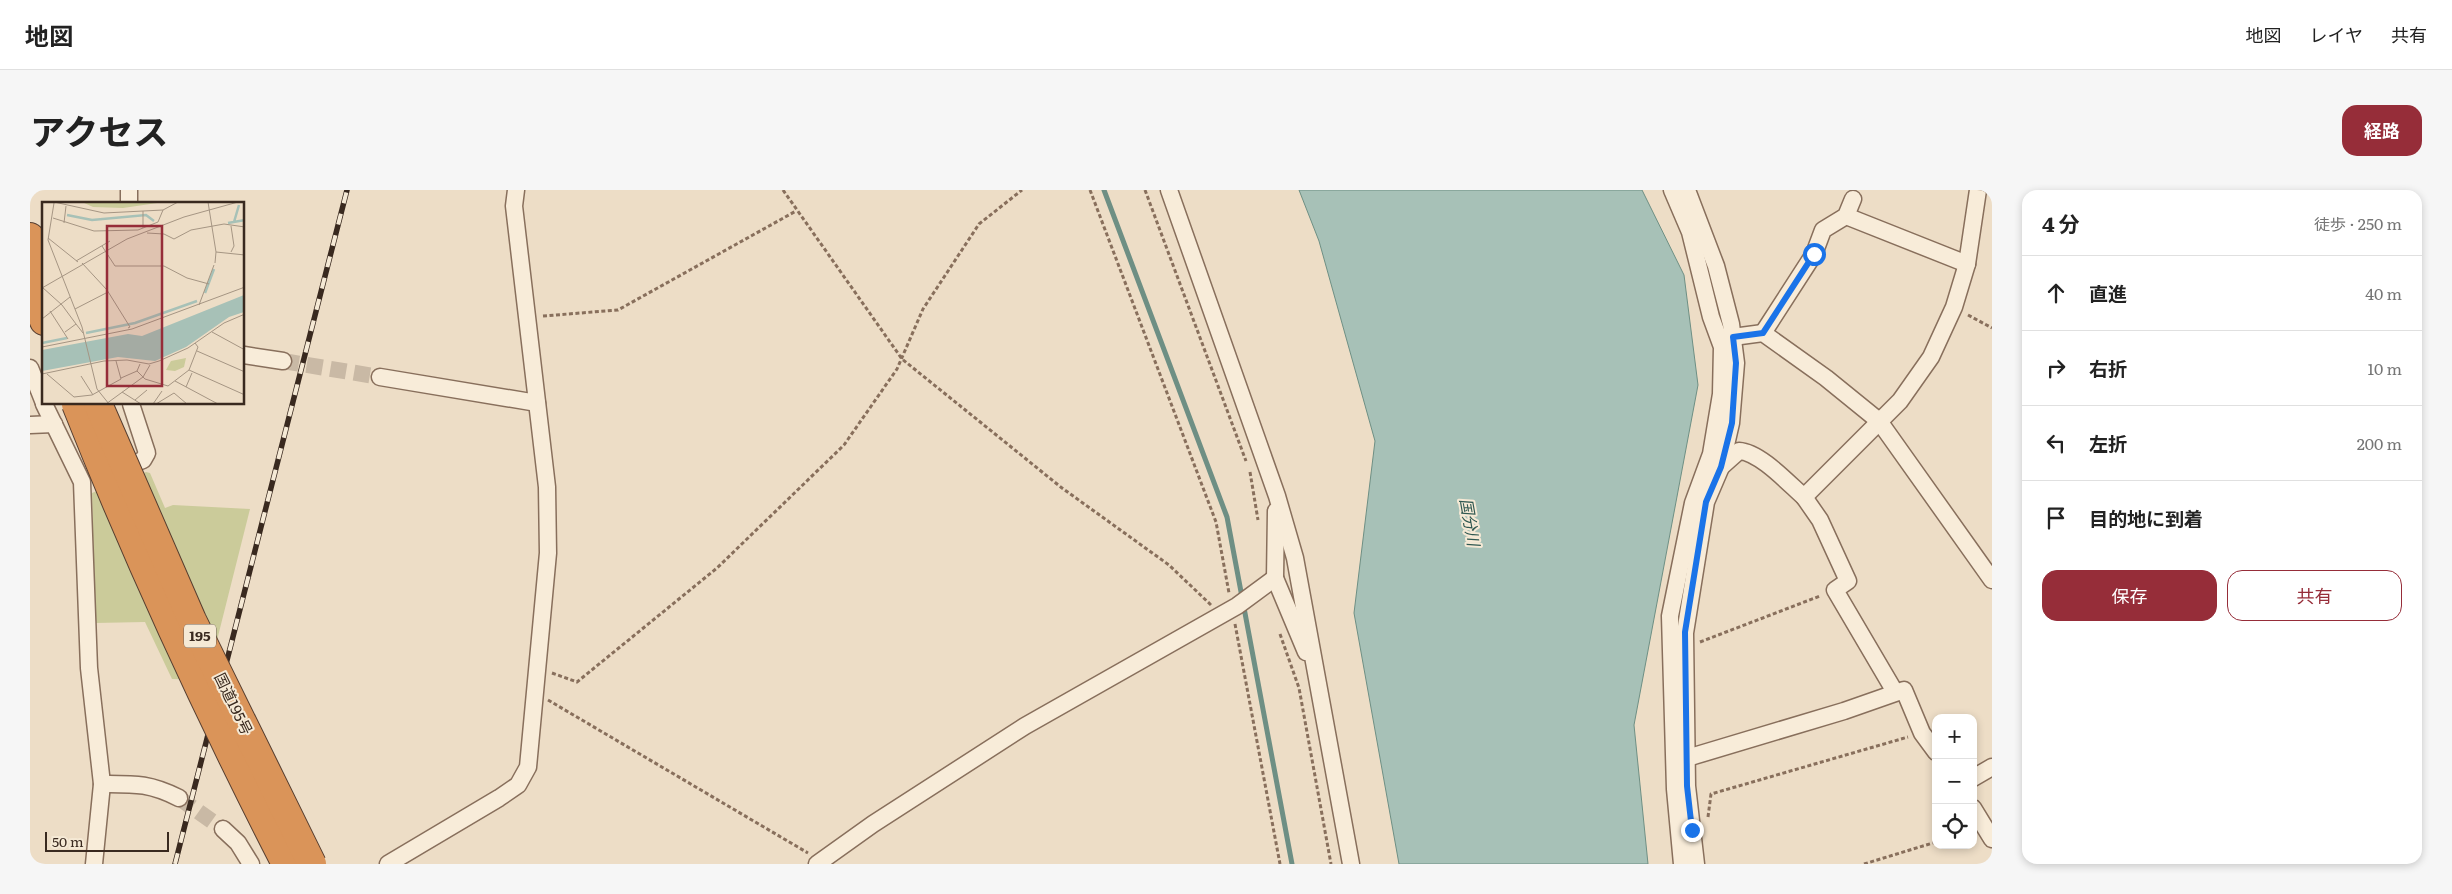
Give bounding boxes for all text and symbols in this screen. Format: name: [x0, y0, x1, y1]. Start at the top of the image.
text: 地図: [25, 17, 73, 52]
text: 地図: [2246, 21, 2282, 48]
text: レイヤ: [2310, 21, 2363, 48]
text: 共有: [2391, 21, 2427, 48]
text: アクセス: [30, 104, 168, 156]
button: 経路: [2342, 105, 2422, 156]
inset map: [42, 202, 245, 405]
text: 4 分: [2042, 207, 2080, 238]
text: 徒歩 · 250 m: [2314, 211, 2402, 235]
route start: [1803, 243, 1826, 266]
icon: ahead: [2042, 279, 2070, 307]
text: 直進: [2089, 279, 2127, 307]
text: 40 m: [2365, 281, 2402, 305]
icon: right: [2042, 354, 2070, 382]
text: 右折: [2089, 354, 2127, 382]
text: 10 m: [2368, 356, 2402, 380]
icon: left: [2042, 429, 2070, 457]
text: 左折: [2089, 429, 2127, 457]
text: 200 m: [2357, 431, 2402, 455]
water label: 国分川: [1455, 496, 1487, 550]
icon: arrive: [2042, 504, 2070, 532]
text: 目的地に到着: [2089, 504, 2203, 532]
button: 保存: [2042, 570, 2217, 621]
button: 共有: [2227, 570, 2402, 621]
road number: 195: [184, 624, 216, 648]
street label: 国道195号: [209, 668, 259, 738]
map controls: [1932, 714, 1977, 849]
button: +: [1932, 714, 1977, 759]
button: −: [1932, 759, 1977, 804]
button: locate: [1932, 804, 1977, 849]
route end: [1681, 819, 1704, 842]
scale bar: [45, 829, 169, 852]
text: 50 m: [52, 831, 84, 851]

